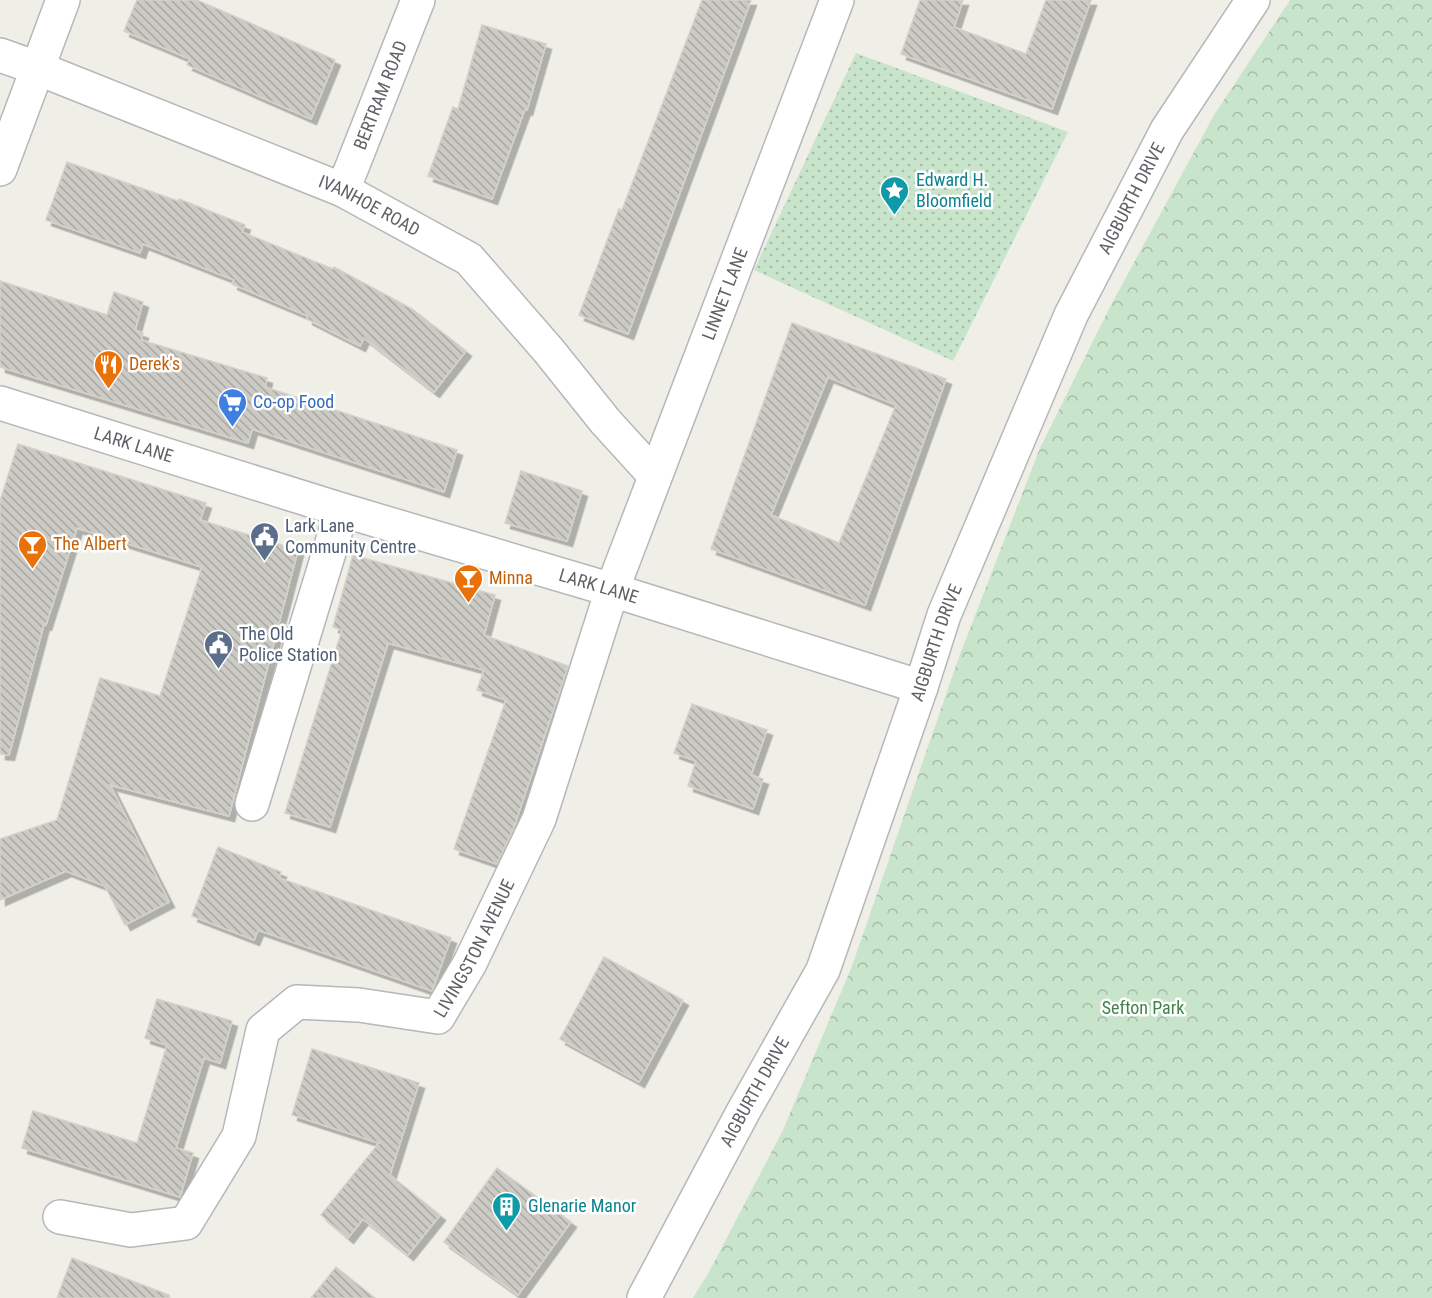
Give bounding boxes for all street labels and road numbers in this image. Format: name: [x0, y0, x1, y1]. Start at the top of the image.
street label: BERTRAM ROAD: [349, 37, 411, 153]
street label: AIGBURTH DRIVE: [1094, 139, 1169, 257]
street label: IVANHOE ROAD: [316, 170, 424, 240]
street label: LINNET LANE: [697, 245, 752, 343]
street label: LARK LANE: [92, 422, 176, 467]
street label: LARK LANE: [557, 564, 641, 608]
street label: AIGBURTH DRIVE: [906, 581, 966, 704]
street label: LIVINGSTON AVENUE: [429, 876, 519, 1021]
street label: AIGBURTH DRIVE: [715, 1033, 793, 1150]

